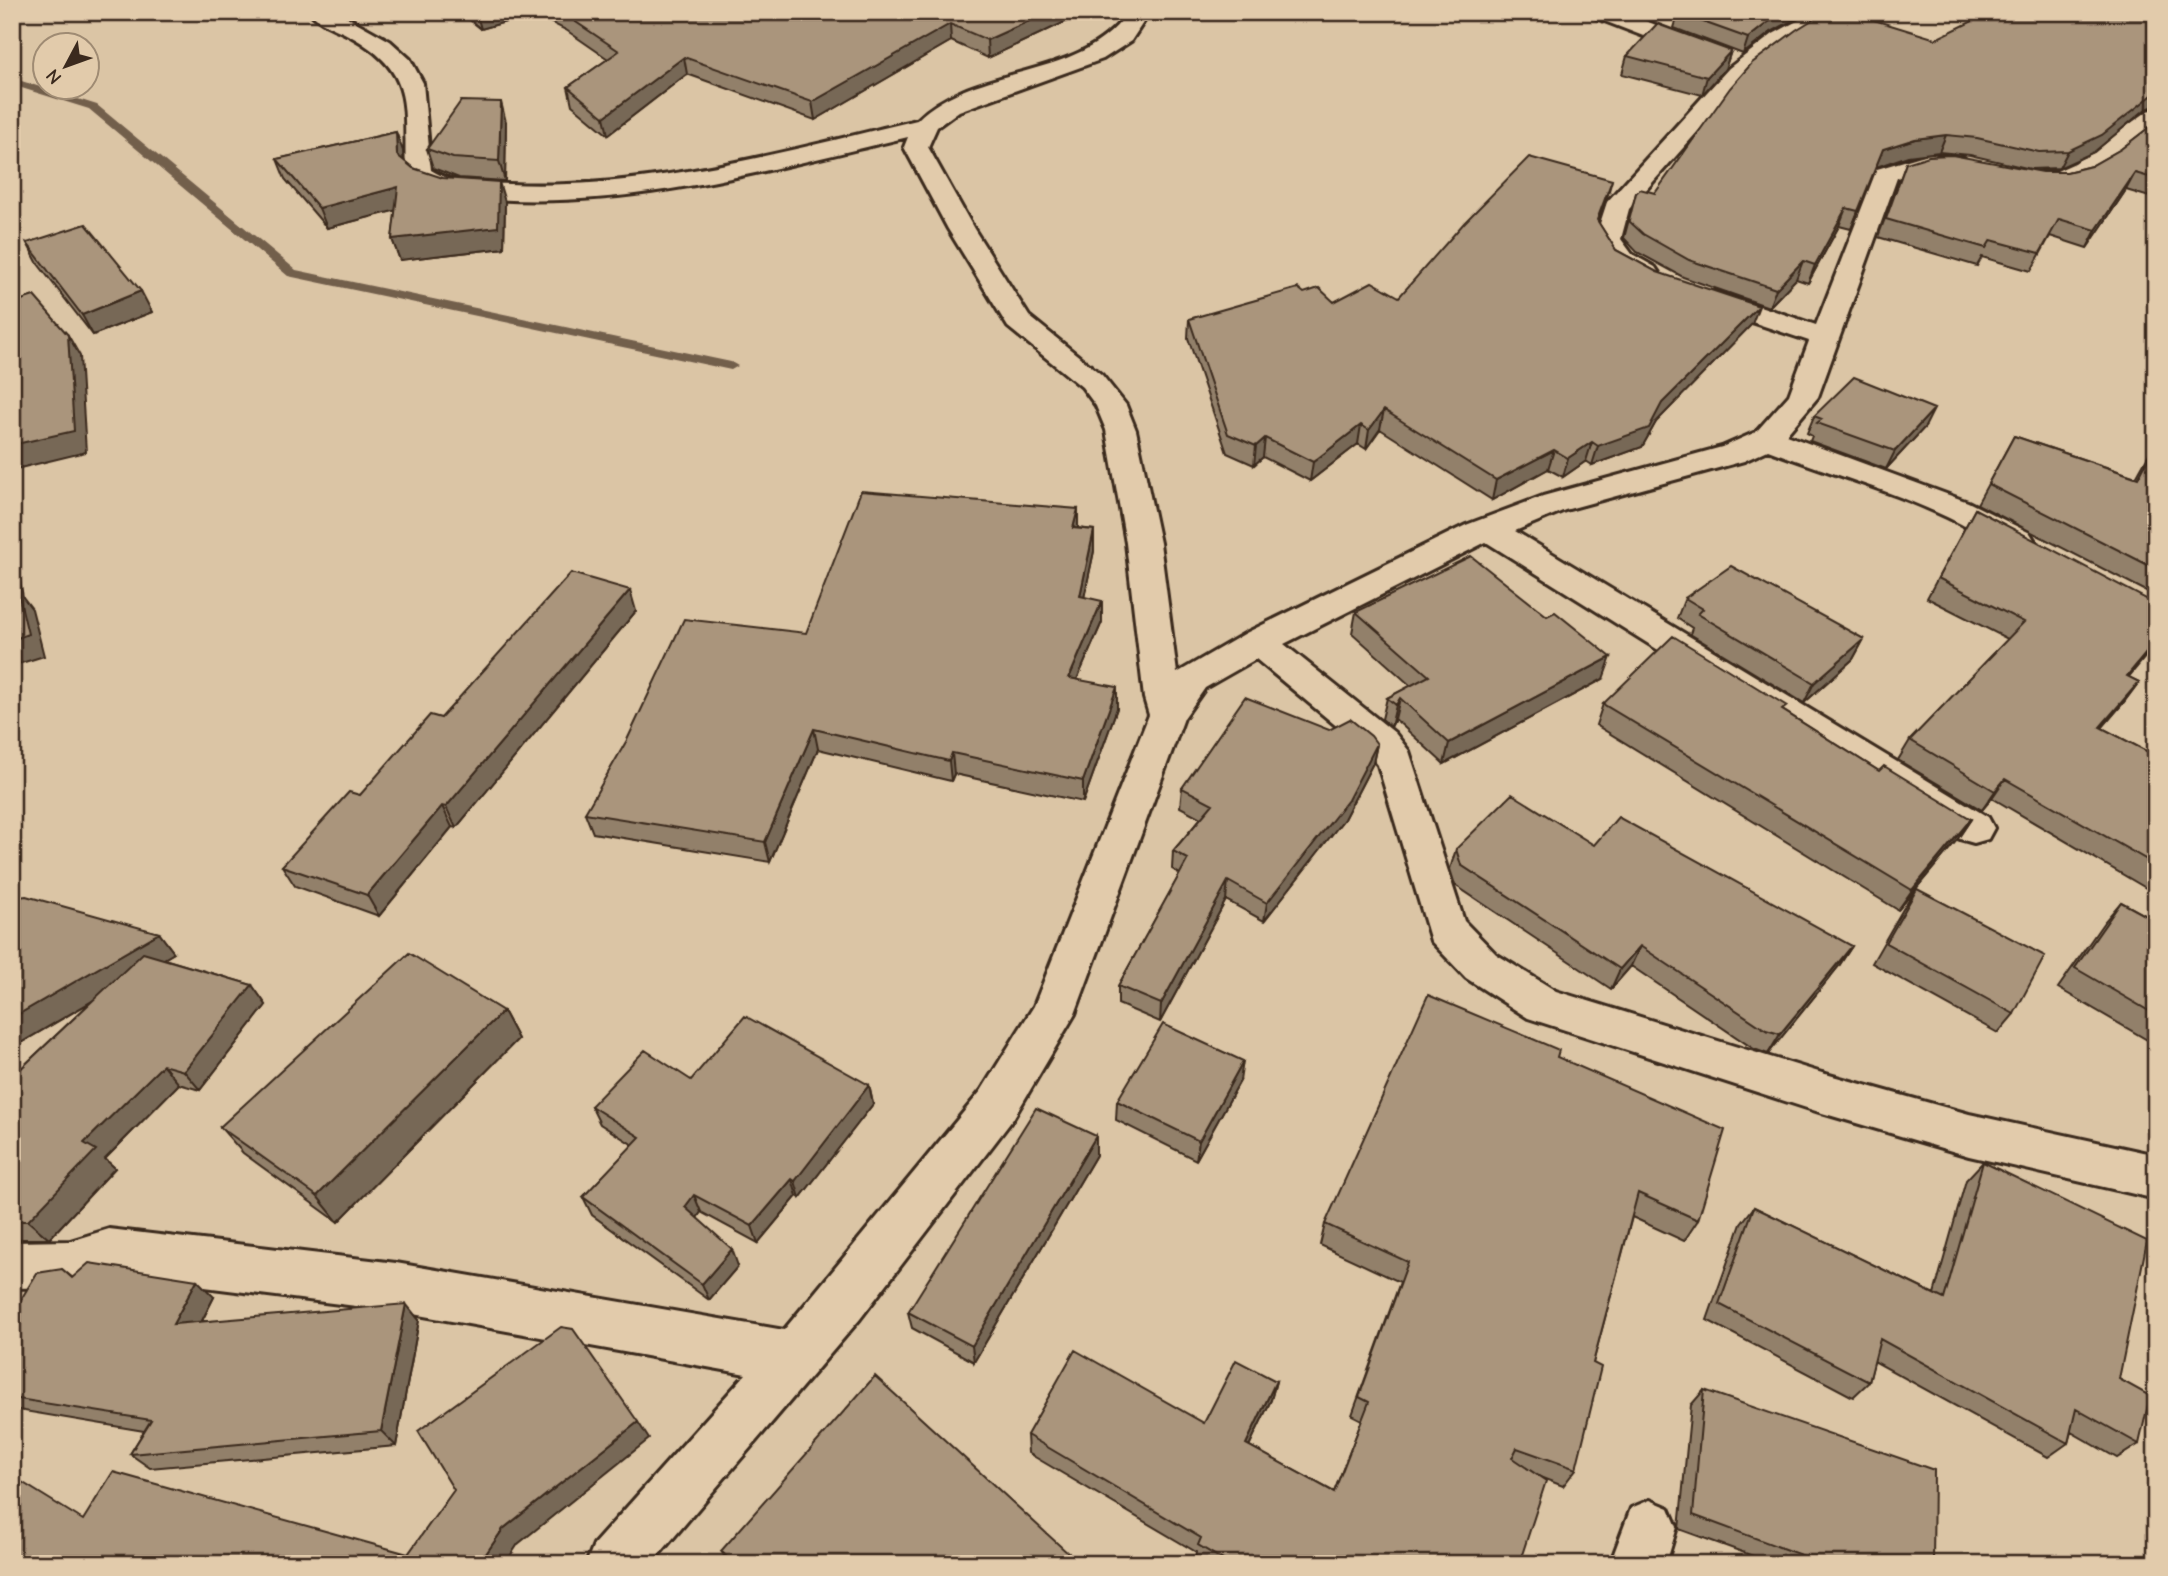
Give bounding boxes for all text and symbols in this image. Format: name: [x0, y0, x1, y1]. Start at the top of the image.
north arrow: [32, 32, 102, 102]
text: N: [42, 65, 66, 88]

